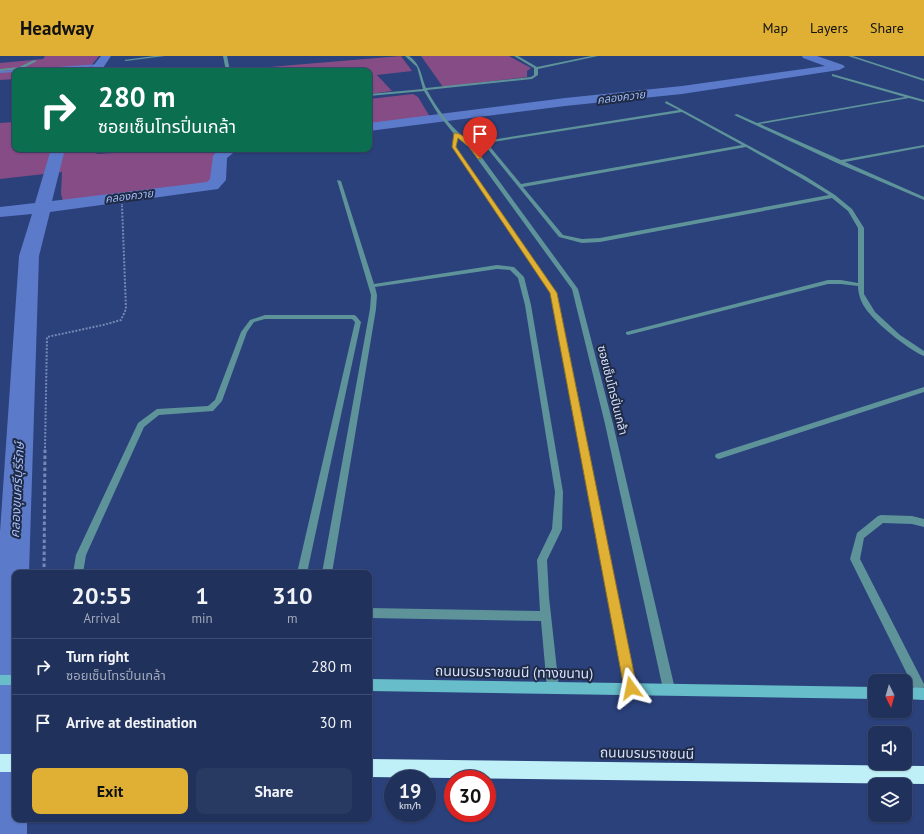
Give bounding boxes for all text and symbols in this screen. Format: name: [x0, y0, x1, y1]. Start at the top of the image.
text: Headway: [20, 16, 94, 40]
text: Map: [762, 19, 788, 37]
text: Layers: [810, 19, 848, 37]
text: Share: [870, 19, 904, 37]
text: 280 m: [98, 78, 175, 115]
icon: right: [32, 84, 84, 136]
water label: คลองควาย: [596, 87, 647, 107]
text: ซอยเซ็นโทรปิ่นเกล้า: [98, 115, 236, 138]
pin: [463, 117, 497, 158]
icon: arrive: [469, 123, 491, 145]
water label: คลองควาย: [104, 186, 155, 206]
street label: ซอยเซ็นโทรปิ่นเกล้า: [595, 343, 632, 436]
water label: คลองขุนศรีบุรีรักษ์: [6, 439, 28, 538]
text: 20:55: [71, 580, 132, 611]
text: 1: [195, 580, 209, 611]
text: 310: [272, 580, 313, 611]
text: Arrival: [84, 610, 120, 627]
text: min: [191, 610, 213, 627]
text: m: [287, 610, 298, 627]
text: Turn right: [66, 647, 129, 666]
icon: right: [32, 656, 54, 678]
text: 280 m: [311, 657, 352, 676]
street label: ถนนบรมราชชนนี (ทางขนาน): [435, 662, 593, 682]
text: ซอยเซ็นโทรปิ่นเกล้า: [66, 667, 166, 684]
position arrow: [610, 667, 652, 709]
north arrow: [868, 674, 912, 718]
map controls: [868, 674, 912, 822]
icon: arrive: [32, 712, 54, 734]
text: Arrive at destination: [66, 713, 197, 732]
text: 30 m: [319, 713, 352, 732]
button: sound: [868, 726, 912, 770]
street label: ถนนบรมราชชนนี: [600, 743, 694, 763]
button: Exit: [32, 768, 188, 814]
button: Share: [196, 768, 352, 814]
speed limit sign: 30: [444, 770, 496, 822]
text: 19: [399, 778, 421, 804]
button: layers: [868, 778, 912, 822]
text: km/h: [399, 799, 421, 812]

